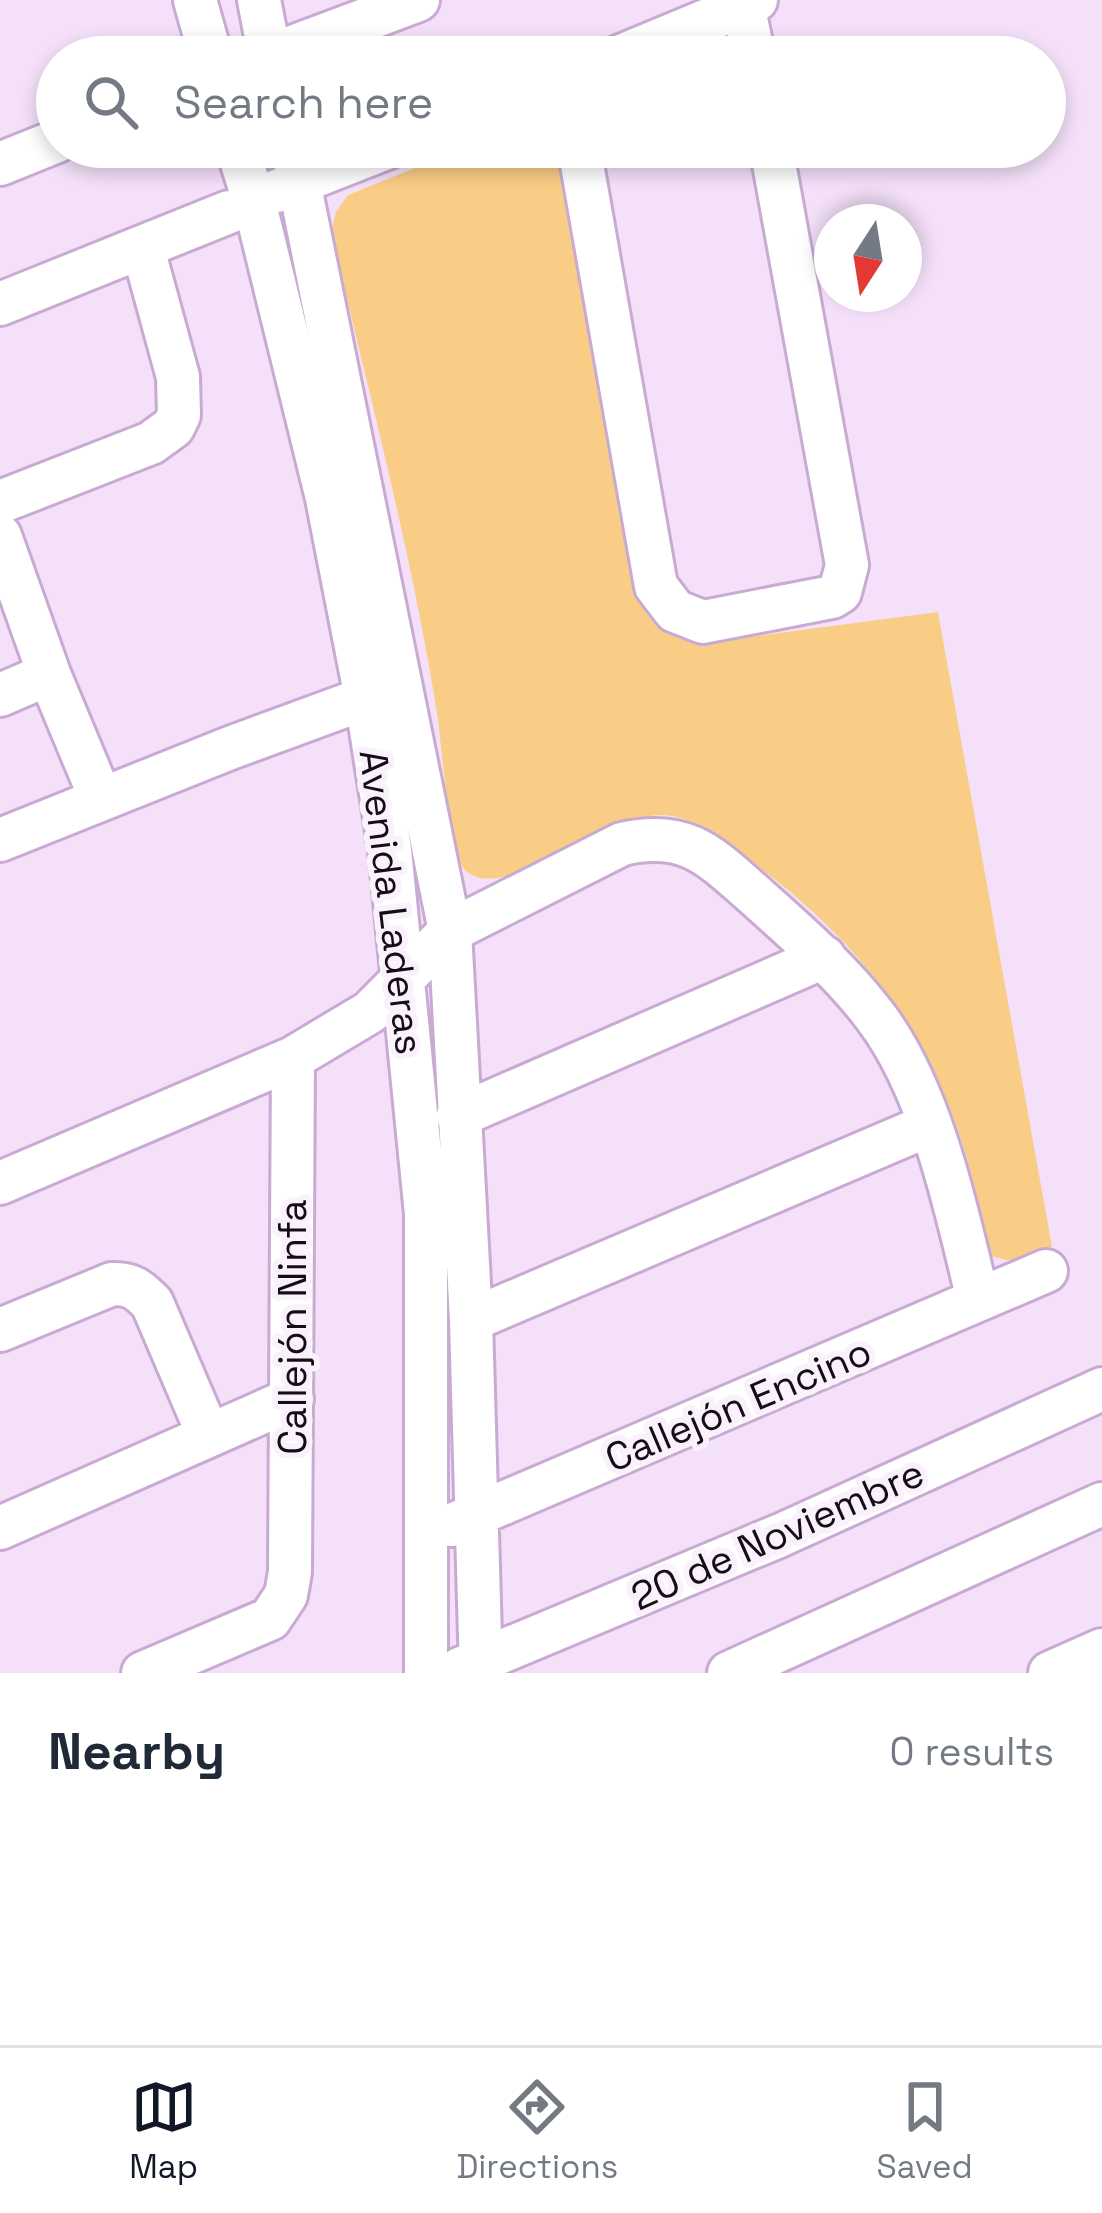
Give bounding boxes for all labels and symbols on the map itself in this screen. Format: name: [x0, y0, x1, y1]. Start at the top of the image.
north arrow: [814, 204, 922, 312]
street label: Avenida Laderas: [349, 747, 434, 1057]
street label: Callejón Ninfa: [268, 1199, 317, 1455]
street label: Callejón Encino: [598, 1326, 879, 1483]
street label: 20 de Noviembre: [623, 1448, 931, 1621]

